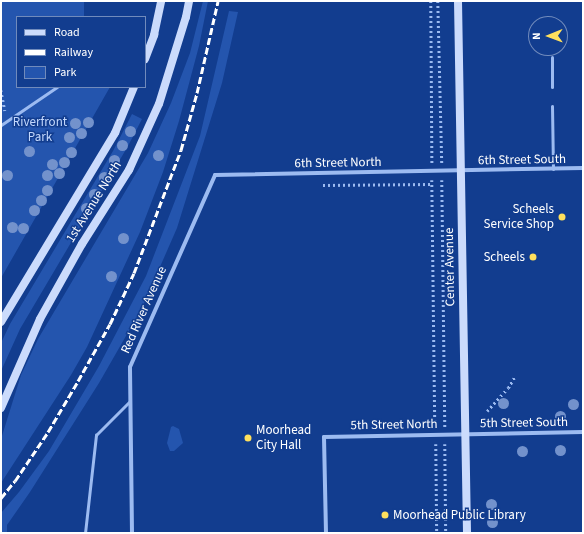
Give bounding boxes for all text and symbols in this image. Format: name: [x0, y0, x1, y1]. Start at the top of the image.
legend: [16, 16, 146, 88]
north arrow: [528, 16, 568, 56]
text: Road: [54, 24, 80, 41]
text: N: [529, 32, 544, 40]
text: Railway: [54, 44, 93, 61]
text: Park: [54, 64, 76, 81]
park label: Riverfront Park: [13, 115, 67, 146]
street label: 6th Street South: [478, 151, 566, 169]
street label: 6th Street North: [294, 154, 382, 172]
street label: 1st Avenue North: [63, 159, 125, 245]
place label: Scheels Service Shop: [484, 202, 554, 233]
marker: Scheels Service Shop: [557, 212, 567, 222]
street label: Center Avenue: [442, 227, 458, 307]
place label: Scheels: [483, 249, 525, 265]
marker: Scheels: [528, 252, 538, 262]
street label: Red River Avenue: [118, 264, 170, 356]
street label: 5th Street South: [480, 414, 568, 432]
street label: 5th Street North: [350, 416, 438, 434]
place label: Moorhead City Hall: [256, 423, 311, 454]
marker: Moorhead City Hall: [243, 433, 253, 443]
place label: Moorhead Public Library: [393, 507, 526, 523]
marker: Moorhead Public Library: [380, 510, 390, 520]

